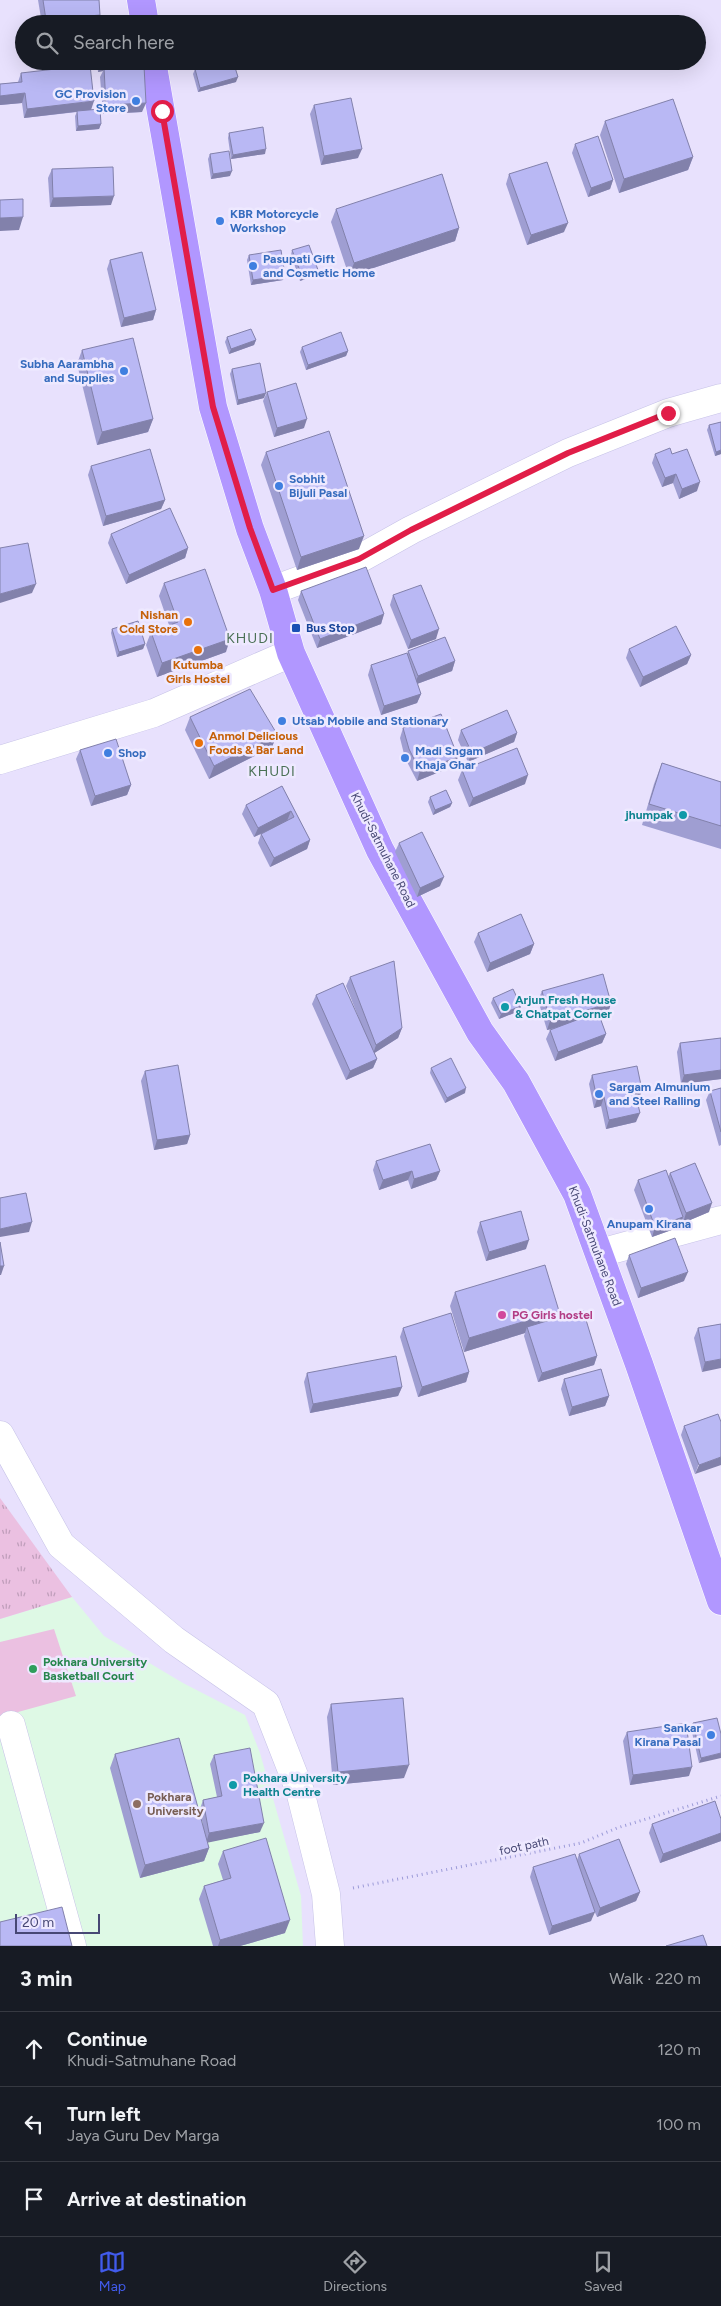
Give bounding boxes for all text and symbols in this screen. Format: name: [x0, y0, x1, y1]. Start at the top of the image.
search box: [15, 15, 706, 70]
icon: search: [33, 29, 61, 57]
text: Search here: [73, 31, 175, 54]
place label: GC Provision Store: [55, 87, 126, 115]
marker: GC Provision Store: [130, 95, 142, 107]
route start: [151, 100, 174, 123]
place label: KBR Motorcycle Workshop: [230, 207, 319, 235]
marker: KBR Motorcycle Workshop: [214, 215, 226, 227]
place label: Pasupati Gift and Cosmetic Home: [263, 252, 375, 280]
marker: Pasupati Gift and Cosmetic Home: [247, 260, 259, 272]
place label: Subha Aarambha and Supplies: [20, 357, 114, 385]
marker: Subha Aarambha and Supplies: [118, 365, 130, 377]
route end: [657, 402, 680, 425]
place label: Sobhit Bijuli Pasal: [289, 472, 347, 500]
marker: Sobhit Bijuli Pasal: [273, 480, 285, 492]
place label: Nishan Cold Store: [119, 608, 178, 636]
marker: Nishan Cold Store: [182, 616, 194, 628]
place label: Bus Stop: [306, 621, 355, 635]
marker: Bus Stop: [290, 622, 302, 634]
district label: KHUDI: [226, 630, 274, 647]
marker: Kutumba Girls Hostel: [192, 644, 204, 656]
place label: Kutumba Girls Hostel: [166, 658, 230, 686]
place label: Utsab Mobile and Stationary: [292, 714, 449, 728]
marker: Utsab Mobile and Stationary: [276, 715, 288, 727]
place label: Anmol Delicious Foods & Bar Land: [209, 729, 304, 757]
marker: Anmol Delicious Foods & Bar Land: [193, 737, 205, 749]
place label: Madi Sngam Khaja Ghar: [415, 744, 483, 772]
place label: Shop: [118, 746, 146, 760]
marker: Shop: [102, 747, 114, 759]
marker: Madi Sngam Khaja Ghar: [399, 752, 411, 764]
district label: KHUDI: [248, 763, 296, 780]
street label: Khudi-Satmuhane Road: [348, 790, 418, 910]
place label: jhumpak: [624, 808, 674, 822]
marker: jhumpak: [677, 809, 689, 821]
place label: Arjun Fresh House & Chatpat Corner: [515, 993, 616, 1021]
marker: Arjun Fresh House & Chatpat Corner: [499, 1001, 511, 1013]
place label: Sargam Almunium and Steel Ralling: [609, 1080, 710, 1108]
marker: Sargam Almunium and Steel Ralling: [593, 1088, 605, 1100]
street label: Khudi-Satmuhane Road: [566, 1184, 624, 1308]
marker: Anupam Kirana: [643, 1203, 655, 1215]
place label: Anupam Kirana: [607, 1217, 691, 1231]
place label: PG Girls hostel: [512, 1308, 593, 1322]
marker: PG Girls hostel: [496, 1309, 508, 1321]
place label: Pokhara University Basketball Court: [43, 1655, 147, 1683]
marker: Pokhara University Basketball Court: [27, 1663, 39, 1675]
place label: Sankar Kirana Pasal: [634, 1721, 701, 1749]
marker: Sankar Kirana Pasal: [705, 1729, 717, 1741]
place label: Pokhara University Health Centre: [243, 1771, 347, 1799]
marker: Pokhara University Health Centre: [227, 1779, 239, 1791]
place label: Pokhara University: [147, 1790, 204, 1818]
marker: Pokhara University: [131, 1798, 143, 1810]
street label: foot path: [498, 1834, 550, 1858]
scale bar: [15, 1911, 100, 1934]
text: 20 m: [22, 1914, 54, 1931]
text: 3 min: [20, 1966, 72, 1991]
text: Walk · 220 m: [609, 1969, 701, 1988]
text: Continue: [67, 2028, 147, 2051]
icon: ahead: [20, 2035, 48, 2063]
text: 120 m: [658, 2040, 701, 2059]
text: Khudi-Satmuhane Road: [67, 2051, 237, 2070]
text: Turn left: [67, 2103, 141, 2126]
icon: left: [20, 2110, 48, 2138]
text: 100 m: [656, 2115, 701, 2134]
text: Jaya Guru Dev Marga: [67, 2126, 219, 2145]
icon: arrive: [20, 2185, 48, 2213]
text: Arrive at destination: [67, 2188, 246, 2211]
tab: Map: [98, 2248, 126, 2295]
tab: Directions: [323, 2248, 387, 2295]
tab: Saved: [584, 2248, 623, 2295]

